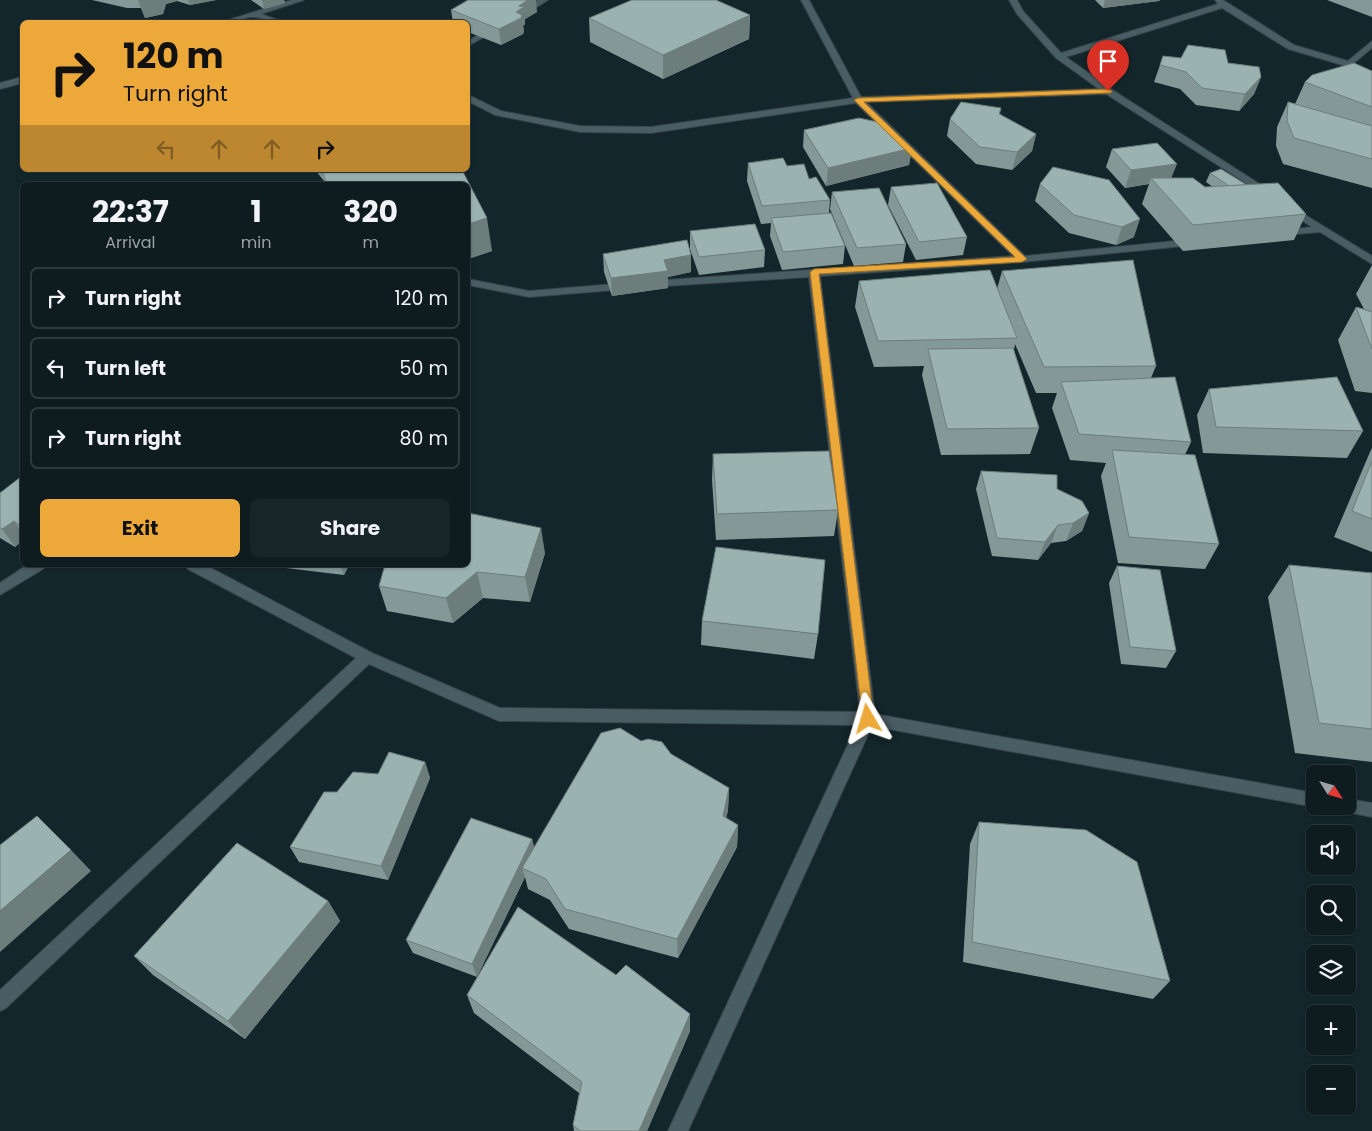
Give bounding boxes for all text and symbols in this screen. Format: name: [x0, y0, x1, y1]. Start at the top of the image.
text: 120 m: [123, 31, 223, 80]
icon: right: [40, 40, 105, 105]
pin: [1087, 40, 1129, 91]
icon: arrive: [1094, 47, 1122, 75]
text: Turn right: [123, 78, 228, 109]
icon: left: [152, 135, 180, 163]
icon: ahead: [205, 135, 233, 163]
icon: ahead: [258, 135, 286, 163]
icon: right: [311, 135, 339, 163]
text: 22:37: [92, 190, 169, 233]
text: 1: [250, 190, 262, 233]
text: 320: [343, 190, 398, 233]
text: Arrival: [105, 231, 156, 254]
text: min: [241, 231, 271, 254]
text: m: [362, 231, 379, 254]
icon: right: [42, 284, 70, 312]
text: Turn right: [85, 285, 181, 312]
text: 120 m: [394, 285, 448, 312]
icon: left: [42, 354, 70, 382]
text: Turn left: [85, 355, 166, 382]
text: 50 m: [399, 355, 448, 382]
icon: right: [42, 424, 70, 452]
text: Turn right: [85, 425, 181, 452]
text: 80 m: [399, 425, 448, 452]
button: Exit: [40, 499, 240, 557]
button: Share: [250, 499, 450, 557]
position arrow: [841, 692, 893, 744]
north arrow: [1306, 765, 1356, 815]
map controls: [1306, 765, 1356, 1115]
button: sound: [1306, 825, 1356, 875]
button: search: [1306, 885, 1356, 935]
button: layers: [1306, 945, 1356, 995]
button: +: [1306, 1005, 1356, 1055]
button: −: [1306, 1065, 1356, 1115]

